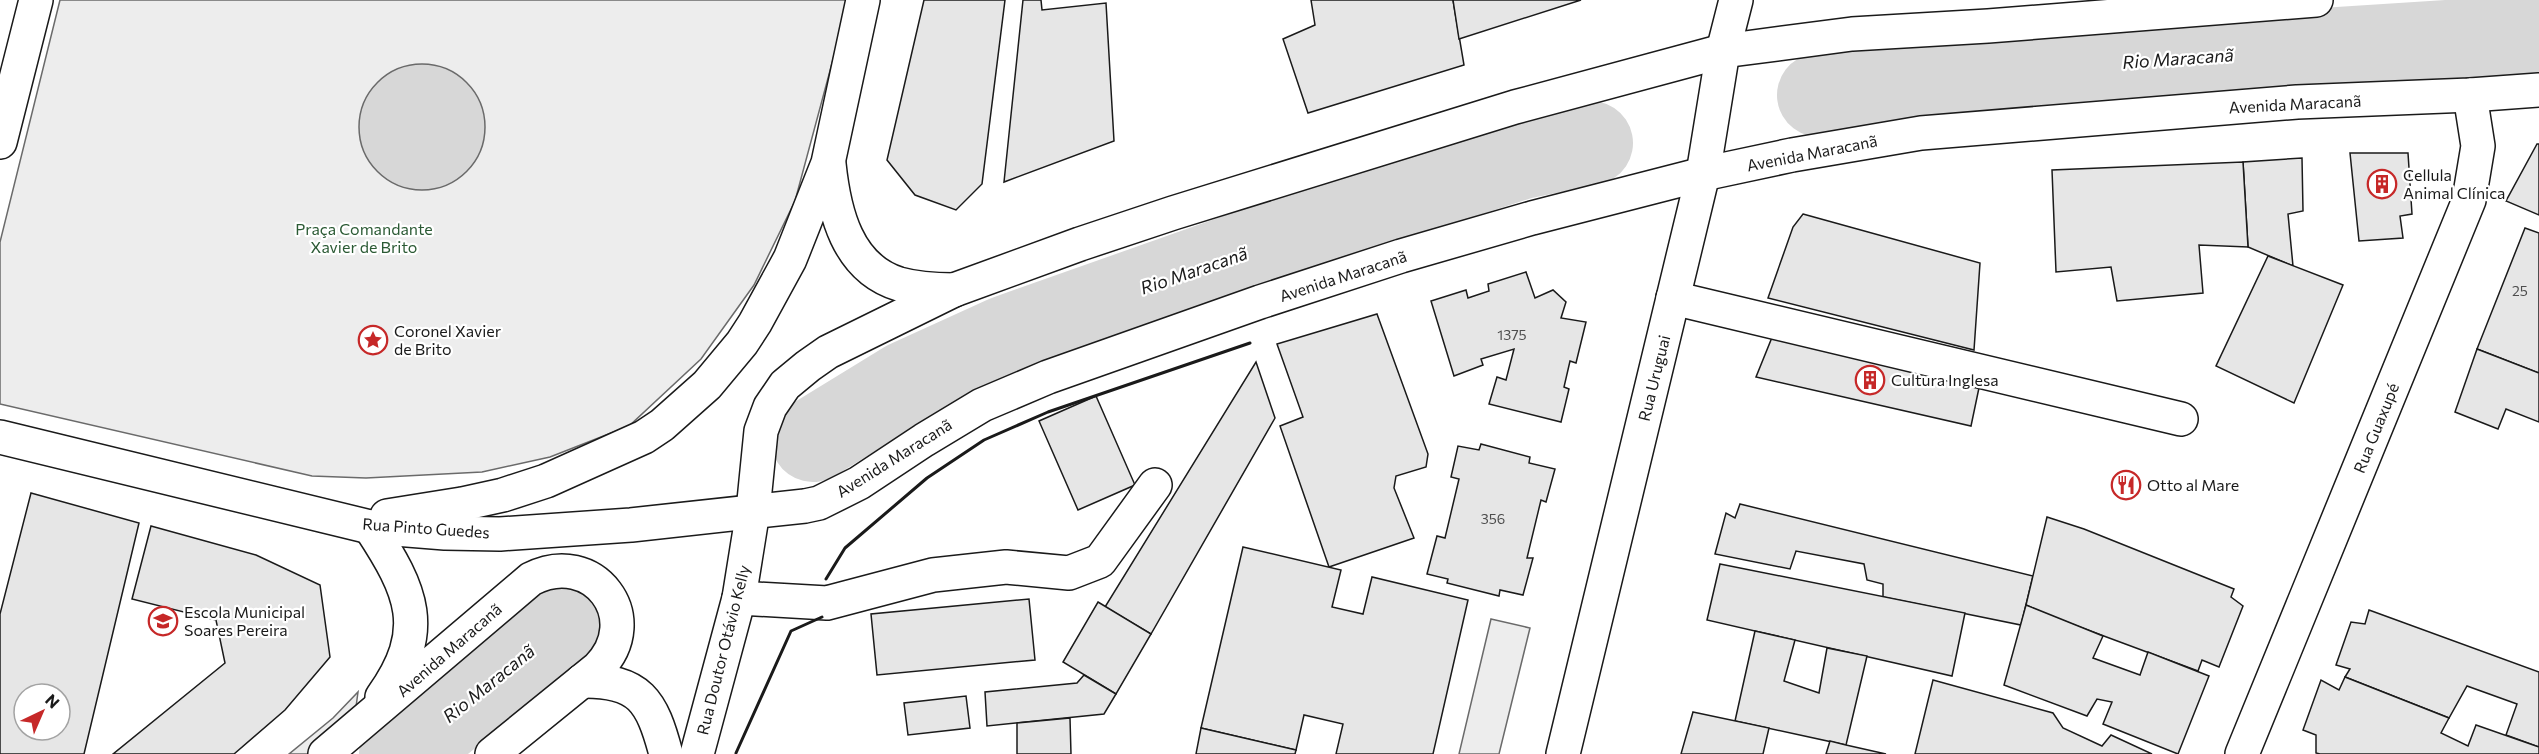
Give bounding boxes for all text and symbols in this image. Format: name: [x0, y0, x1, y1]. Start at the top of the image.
water label: Rio Maracanã: [2121, 43, 2235, 73]
street label: Avenida Maracanã: [2228, 91, 2362, 116]
street label: Avenida Maracanã: [1745, 131, 1879, 174]
place label: Cellula Animal Clínica: [2403, 165, 2505, 202]
building icon: Cellula Animal Clínica: [2366, 168, 2398, 200]
park label: Praça Comandante Xavier de Brito: [295, 219, 433, 256]
water label: Rio Maracanã: [1137, 241, 1251, 299]
street label: Avenida Maracanã: [1277, 246, 1409, 305]
house number: 25: [2512, 282, 2528, 299]
place label: Coronel Xavier de Brito: [394, 321, 502, 358]
place icon: Coronel Xavier de Brito: [357, 324, 389, 356]
house number: 1375: [1497, 326, 1527, 343]
street label: Rua Uruguai: [1634, 333, 1673, 423]
building icon: Cultura Inglesa: [1854, 364, 1886, 396]
place label: Cultura Inglesa: [1891, 370, 1999, 389]
street label: Rua Guaxupé: [2349, 380, 2402, 476]
street label: Avenida Maracanã: [832, 414, 955, 501]
restaurant icon: Otto al Mare: [2110, 469, 2142, 501]
place label: Otto al Mare: [2147, 475, 2239, 494]
house number: 356: [1481, 510, 1505, 527]
street label: Rua Pinto Guedes: [362, 514, 490, 541]
street label: Rua Doutor Otávio Kelly: [692, 563, 753, 737]
street label: Avenida Maracanã: [392, 599, 505, 700]
place label: Escola Municipal Soares Pereira: [184, 602, 305, 639]
school or university icon: Escola Municipal Soares Pereira: [147, 605, 179, 637]
water label: Rio Maracanã: [438, 639, 539, 727]
north arrow: [12, 682, 72, 742]
text: N: [42, 690, 64, 712]

